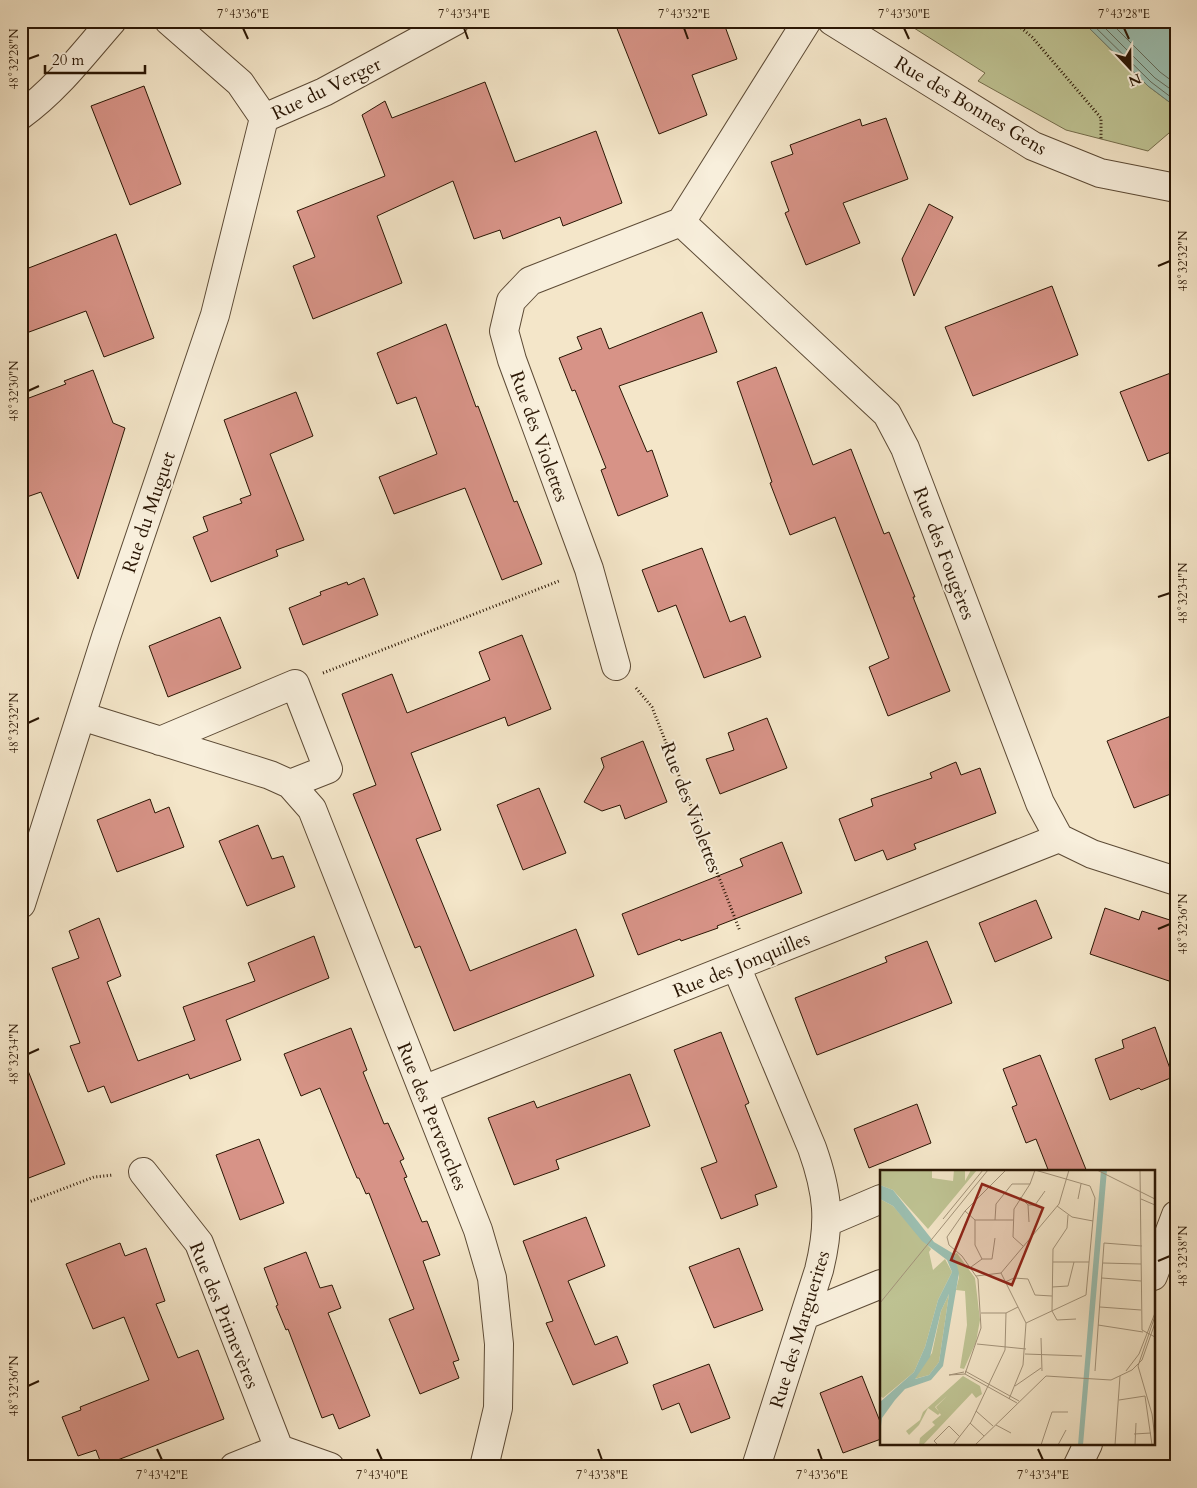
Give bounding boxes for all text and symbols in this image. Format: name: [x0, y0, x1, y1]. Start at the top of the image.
text: 7°43'36"E: [217, 6, 269, 22]
text: 7°43'34"E: [438, 6, 490, 22]
text: 7°43'32"E: [658, 6, 710, 22]
text: 7°43'30"E: [878, 6, 930, 22]
text: 7°43'28"E: [1098, 6, 1150, 22]
text: 48°32'28"N: [6, 28, 22, 89]
scale bar: [45, 42, 145, 74]
north arrow: [1104, 42, 1154, 92]
text: 20 m: [52, 50, 84, 70]
street label: Rue des Bonnes Gens: [890, 50, 1051, 162]
street label: Rue du Verger: [267, 51, 386, 127]
text: N: [1125, 69, 1144, 91]
text: 48°32'32"N: [1175, 230, 1191, 291]
text: 48°32'30"N: [6, 360, 22, 421]
street label: Rue des Violettes: [503, 367, 575, 505]
street label: Rue du Muguet: [116, 448, 182, 577]
street label: Rue des Fougères: [907, 483, 981, 623]
text: 48°32'34"N: [1175, 562, 1191, 623]
text: 48°32'32"N: [6, 692, 22, 753]
street label: Rue des Violettes: [654, 738, 728, 876]
text: 48°32'36"N: [1175, 893, 1191, 954]
street label: Rue des Jonquilles: [669, 926, 814, 1004]
text: 48°32'34"N: [6, 1023, 22, 1084]
street label: Rue des Pervenches: [391, 1039, 474, 1194]
inset map: [880, 1170, 1154, 1446]
text: 48°32'38"N: [1175, 1225, 1191, 1286]
street label: Rue des Primevères: [183, 1238, 265, 1393]
street label: Rue des Marguerites: [764, 1247, 836, 1411]
text: 48°32'36"N: [6, 1355, 22, 1416]
text: 7°43'42"E: [136, 1467, 188, 1483]
text: 7°43'40"E: [356, 1467, 408, 1483]
text: 7°43'38"E: [576, 1467, 628, 1483]
text: 7°43'36"E: [796, 1467, 848, 1483]
text: 7°43'34"E: [1017, 1467, 1069, 1483]

